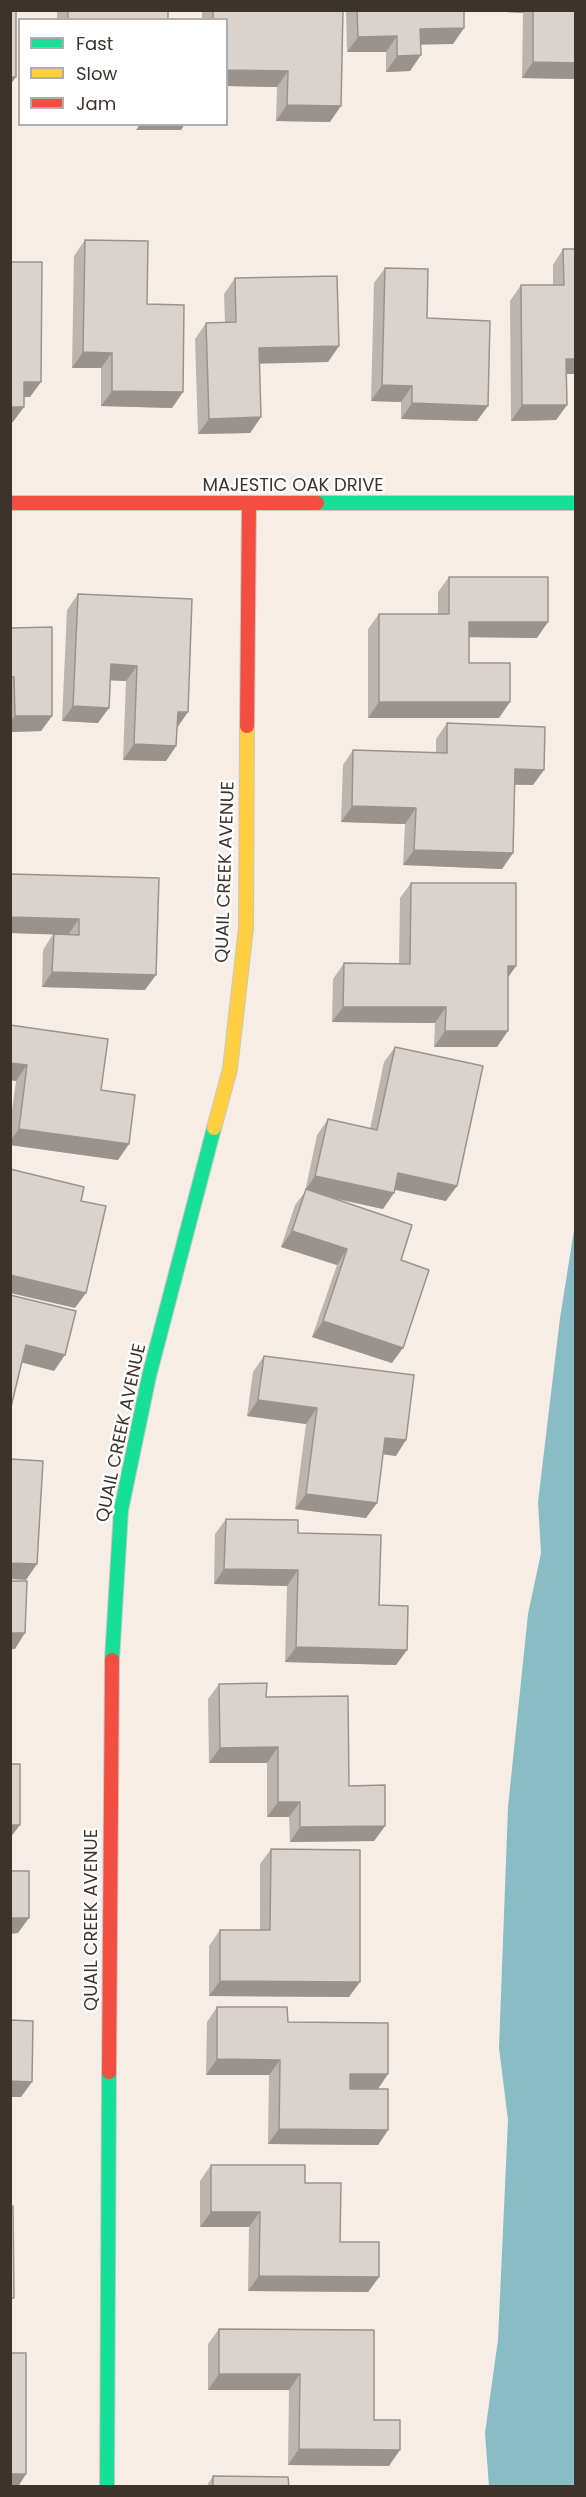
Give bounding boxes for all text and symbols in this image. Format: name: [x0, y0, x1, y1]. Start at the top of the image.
legend: [18, 18, 228, 126]
text: Fast: [76, 31, 113, 56]
text: Slow: [76, 61, 117, 86]
text: Jam: [76, 91, 116, 116]
street label: MAJESTIC OAK DRIVE: [202, 475, 384, 497]
street label: QUAIL CREEK AVENUE: [212, 781, 240, 963]
street label: QUAIL CREEK AVENUE: [93, 1342, 151, 1524]
street label: QUAIL CREEK AVENUE: [81, 1829, 103, 2011]

